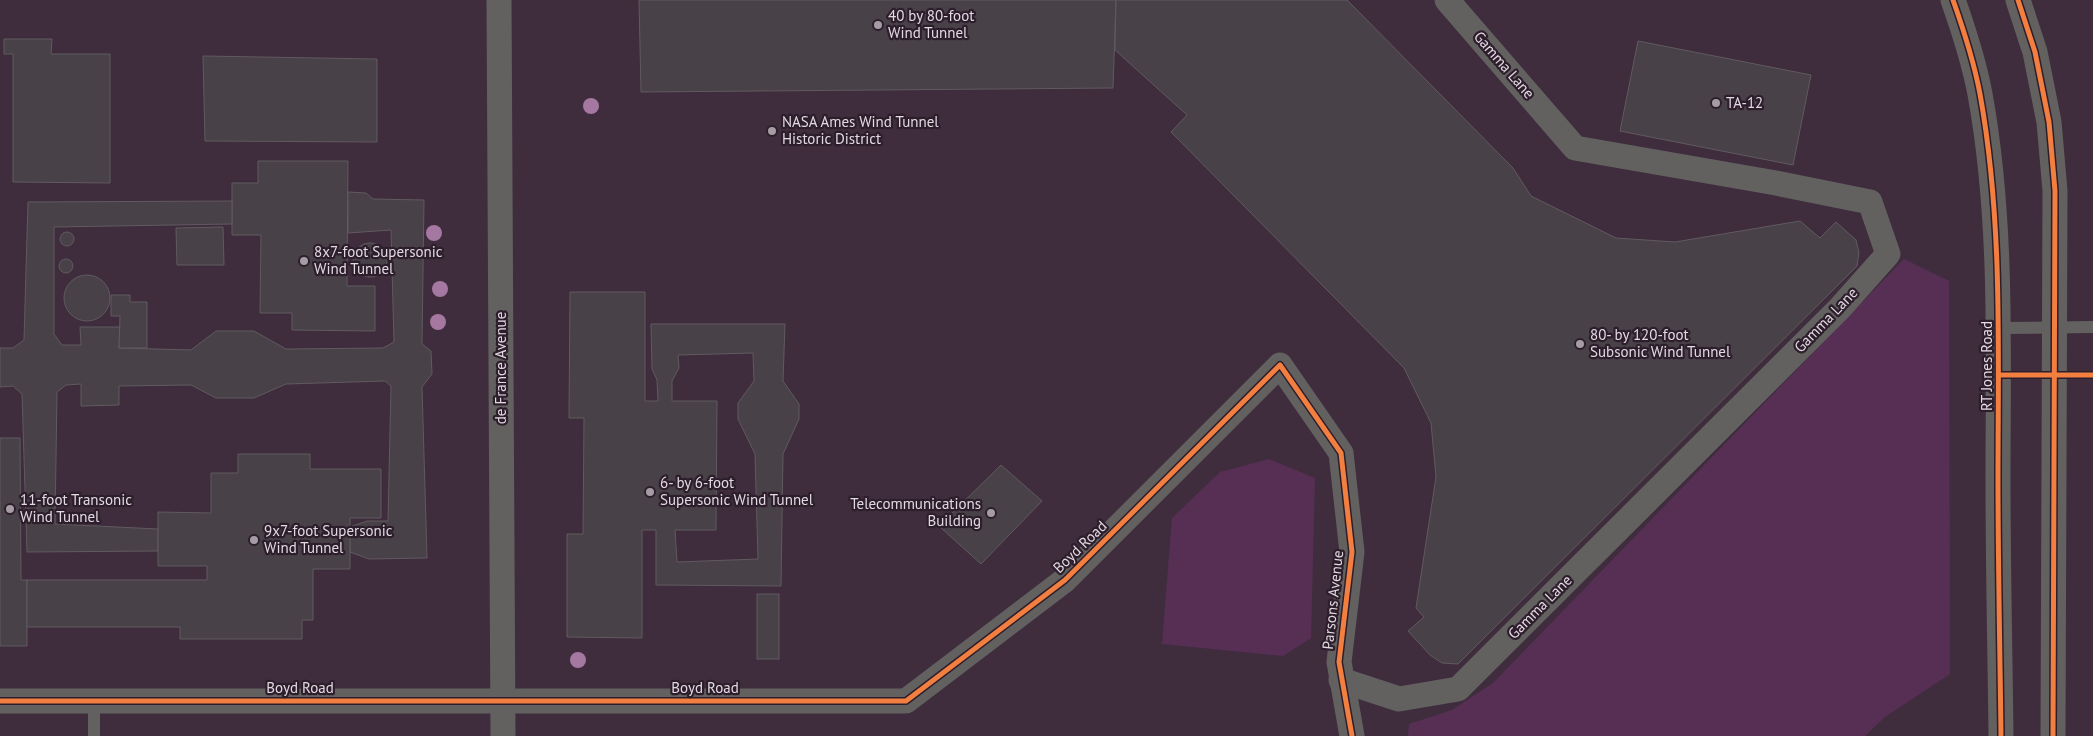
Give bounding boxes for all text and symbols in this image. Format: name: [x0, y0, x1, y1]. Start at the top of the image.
place label: 40 by 80-foot Wind Tunnel: [888, 6, 974, 42]
marker: 40 by 80-foot Wind Tunnel: [872, 19, 884, 31]
street label: Gamma Lane: [1470, 27, 1539, 102]
place label: TA-12: [1726, 93, 1763, 112]
marker: TA-12: [1710, 97, 1722, 109]
place label: NASA Ames Wind Tunnel Historic District: [782, 112, 939, 148]
marker: NASA Ames Wind Tunnel Historic District: [766, 125, 778, 137]
place label: 8x7-foot Supersonic Wind Tunnel: [314, 242, 443, 278]
marker: 8x7-foot Supersonic Wind Tunnel: [298, 255, 310, 267]
street label: Gamma Lane: [1790, 283, 1861, 356]
street label: de France Avenue: [491, 312, 510, 424]
street label: RT Jones Road: [1977, 321, 1996, 411]
place label: 80- by 120-foot Subsonic Wind Tunnel: [1590, 325, 1731, 361]
marker: 80- by 120-foot Subsonic Wind Tunnel: [1574, 338, 1586, 350]
place label: 6- by 6-foot Supersonic Wind Tunnel: [660, 473, 814, 509]
marker: 6- by 6-foot Supersonic Wind Tunnel: [644, 486, 656, 498]
place label: 11-foot Transonic Wind Tunnel: [20, 490, 132, 526]
place label: Telecommunications Building: [850, 494, 981, 530]
marker: 11-foot Transonic Wind Tunnel: [4, 503, 16, 515]
marker: Telecommunications Building: [985, 507, 997, 519]
street label: Boyd Road: [1049, 516, 1111, 577]
place label: 9x7-foot Supersonic Wind Tunnel: [264, 521, 393, 557]
marker: 9x7-foot Supersonic Wind Tunnel: [248, 534, 260, 546]
street label: Parsons Avenue: [1318, 549, 1347, 650]
street label: Gamma Lane: [1504, 571, 1576, 643]
street label: Boyd Road: [266, 678, 334, 697]
street label: Boyd Road: [671, 678, 739, 697]

